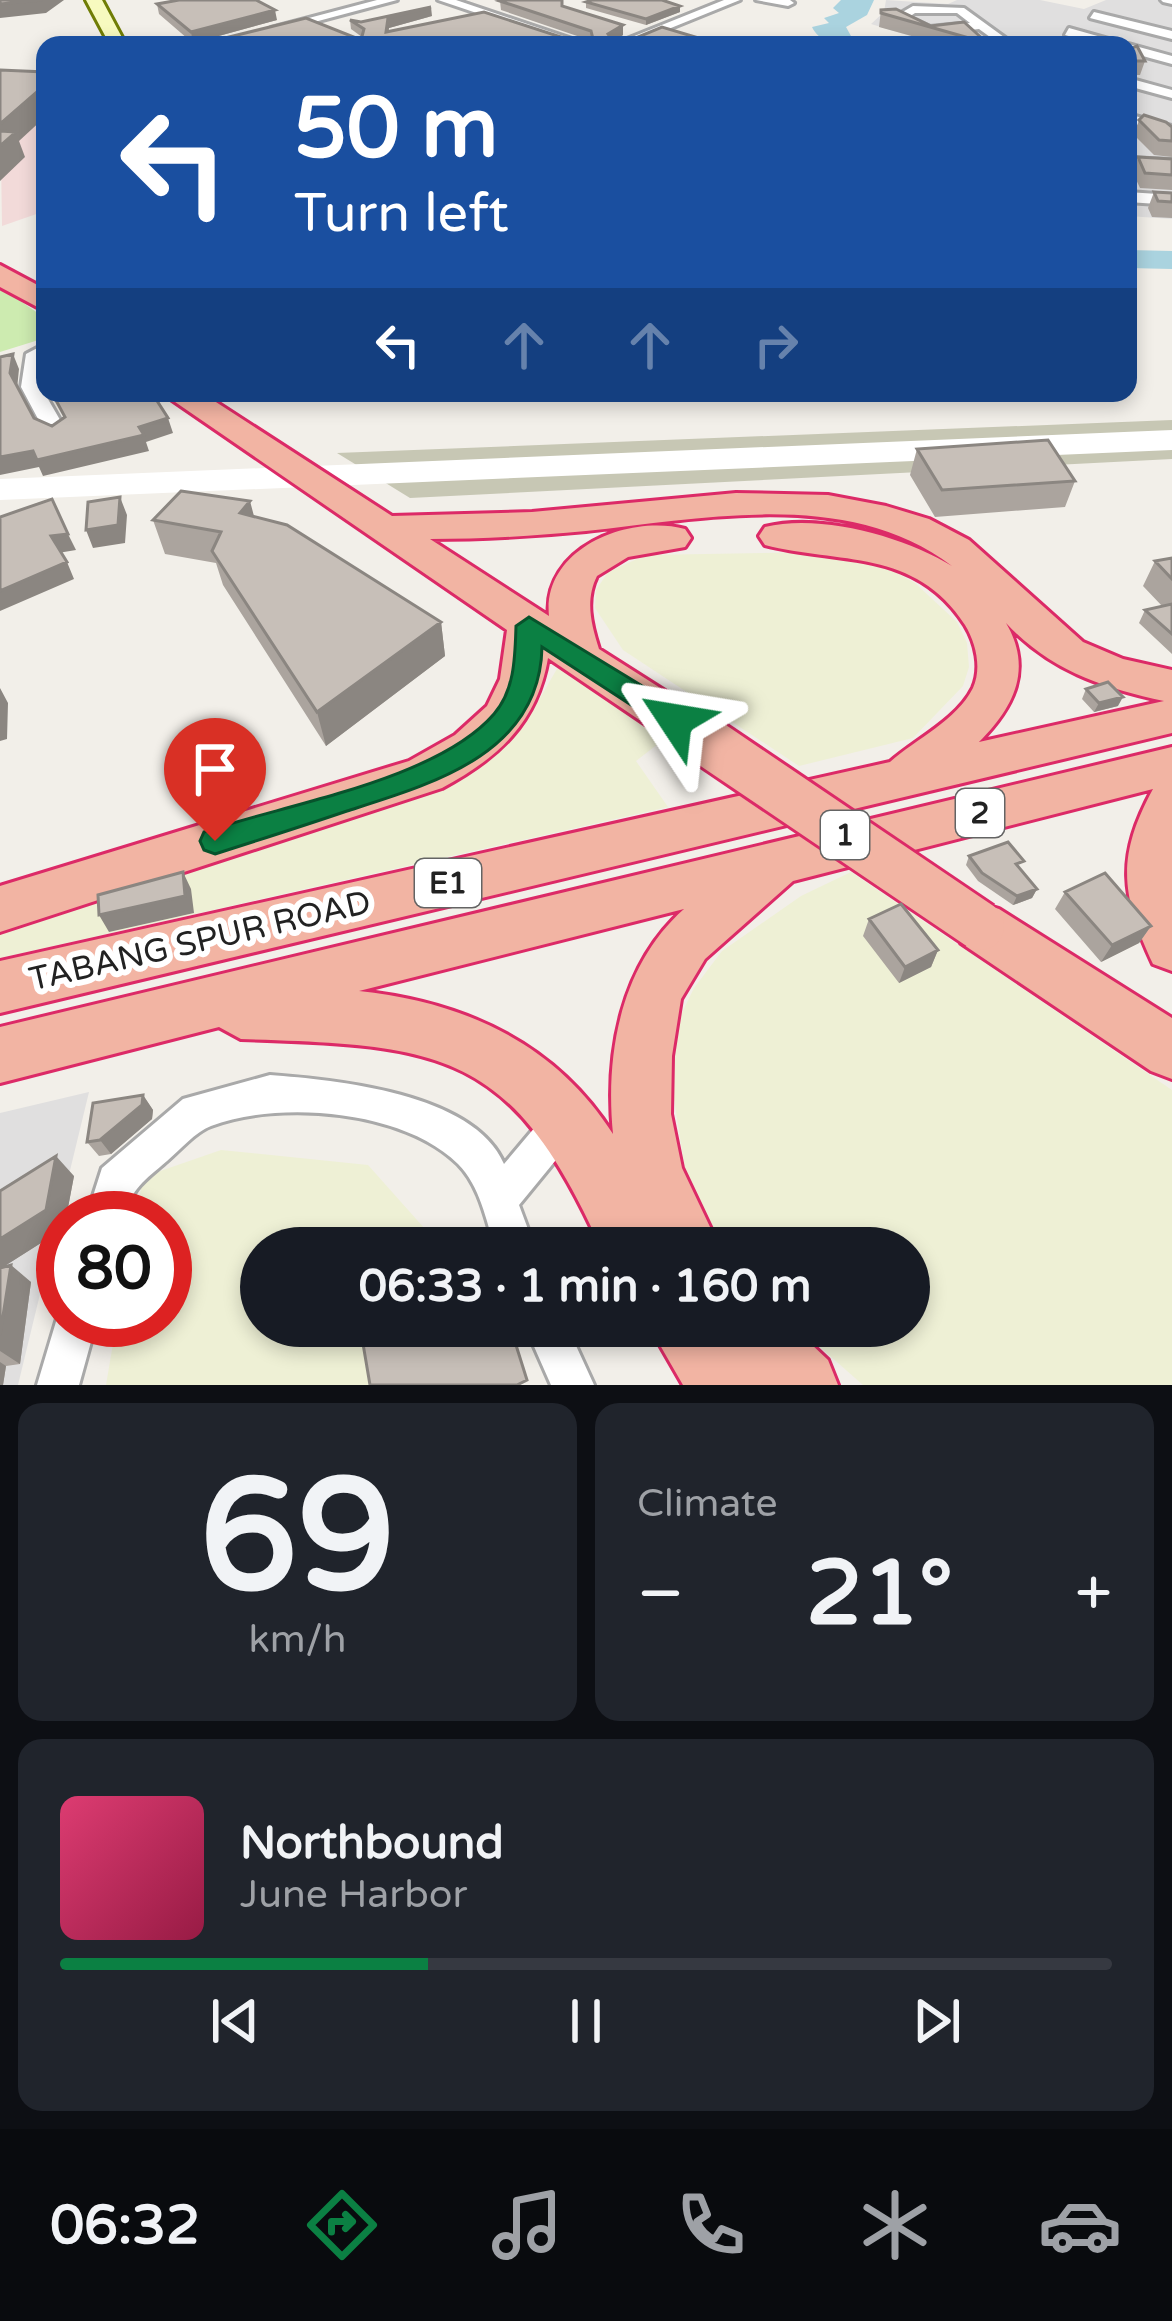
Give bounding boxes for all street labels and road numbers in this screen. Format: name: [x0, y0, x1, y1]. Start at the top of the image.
road number: 2: [956, 789, 1004, 837]
road number: 1: [821, 811, 869, 859]
road number: E1: [415, 859, 481, 907]
street label: TABANG SPUR ROAD: [26, 883, 374, 999]

